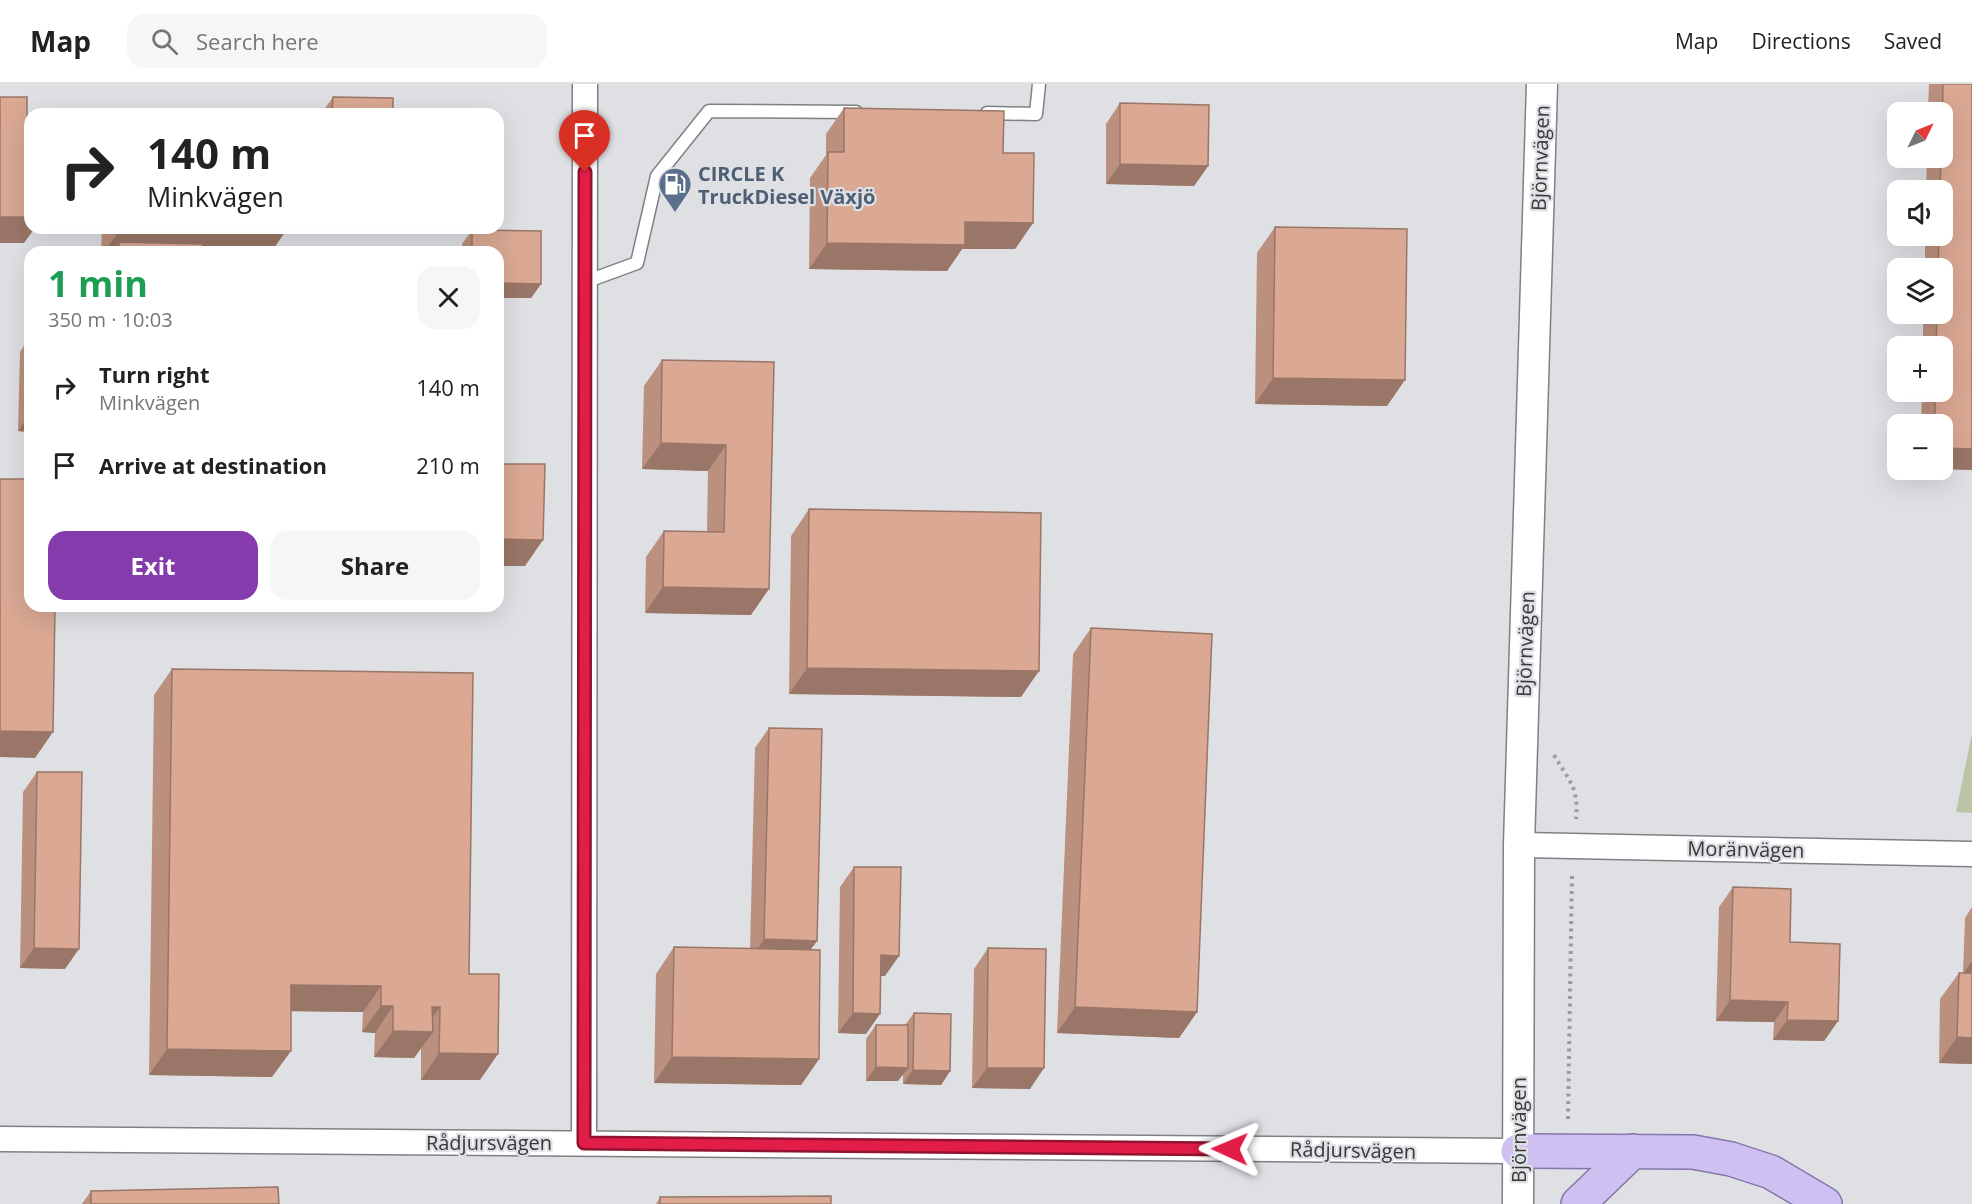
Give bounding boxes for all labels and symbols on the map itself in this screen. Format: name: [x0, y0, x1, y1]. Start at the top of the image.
north arrow: [1887, 102, 1953, 168]
street label: Björnvägen: [1525, 105, 1555, 211]
pin: [559, 110, 610, 172]
place label: CIRCLE K TruckDiesel Växjö: [698, 160, 875, 210]
fuel station icon: CIRCLE K TruckDiesel Växjö: [657, 166, 693, 213]
street label: Björnvägen: [1510, 591, 1540, 697]
street label: Moränvägen: [1687, 834, 1805, 864]
street label: Björnvägen: [1505, 1077, 1532, 1183]
position arrow: [1198, 1117, 1262, 1181]
street label: Rådjursvägen: [426, 1129, 552, 1156]
street label: Rådjursvägen: [1290, 1135, 1416, 1165]

